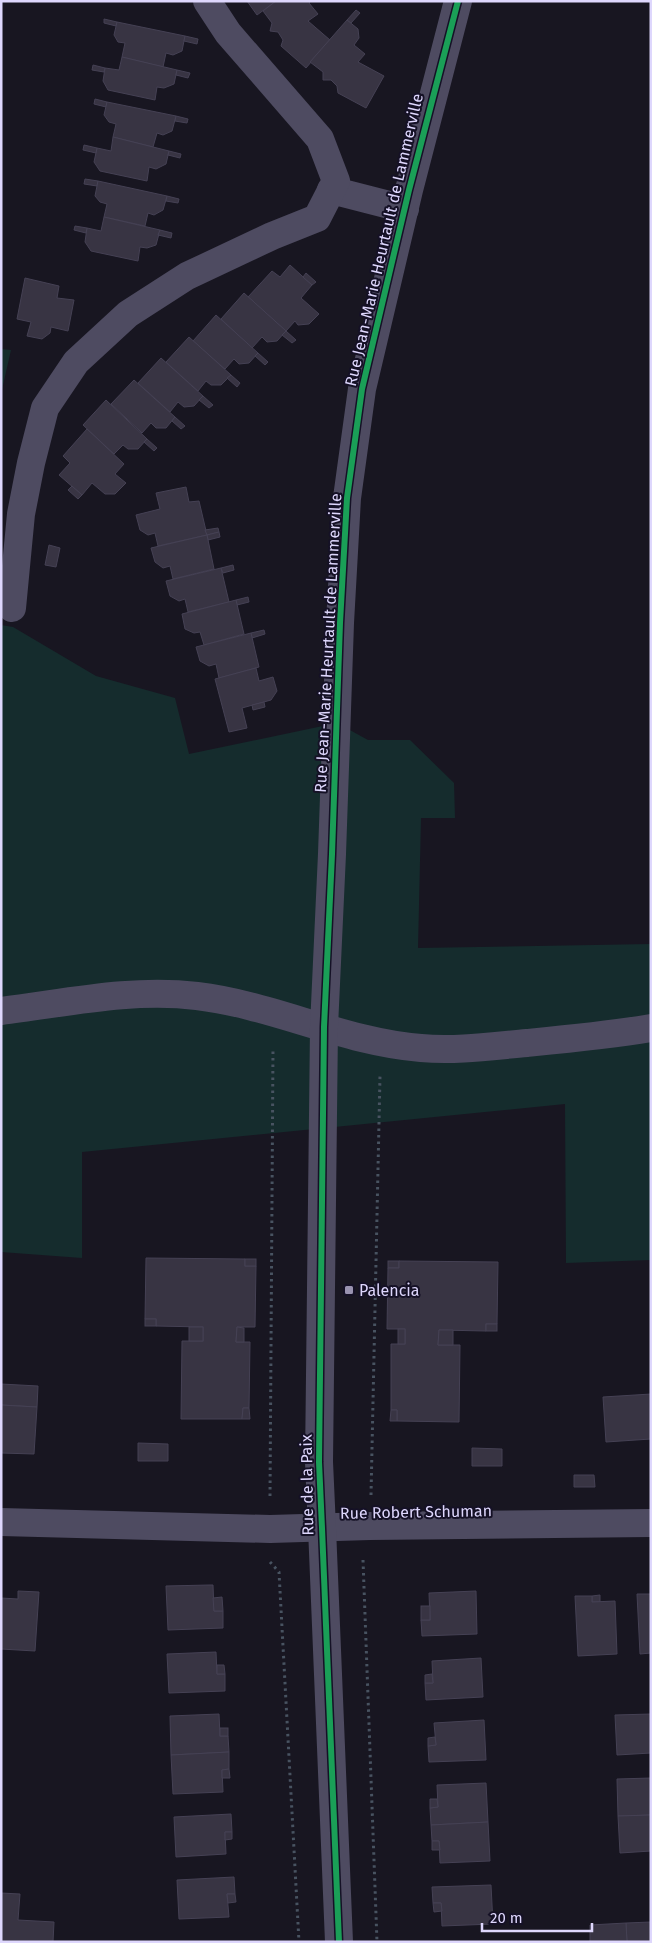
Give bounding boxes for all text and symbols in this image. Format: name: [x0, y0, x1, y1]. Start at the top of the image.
street label: Rue Jean-Marie Heurtault de Lammerville: [341, 92, 427, 388]
street label: Rue Jean-Marie Heurtault de Lammerville: [311, 493, 345, 793]
place label: Palencia: [359, 1281, 420, 1300]
marker: Palencia: [343, 1284, 355, 1296]
street label: Rue de la Paix: [297, 1434, 317, 1536]
street label: Rue Robert Schuman: [340, 1501, 492, 1523]
scale bar: [482, 1900, 592, 1932]
text: 20 m: [490, 1909, 523, 1927]

